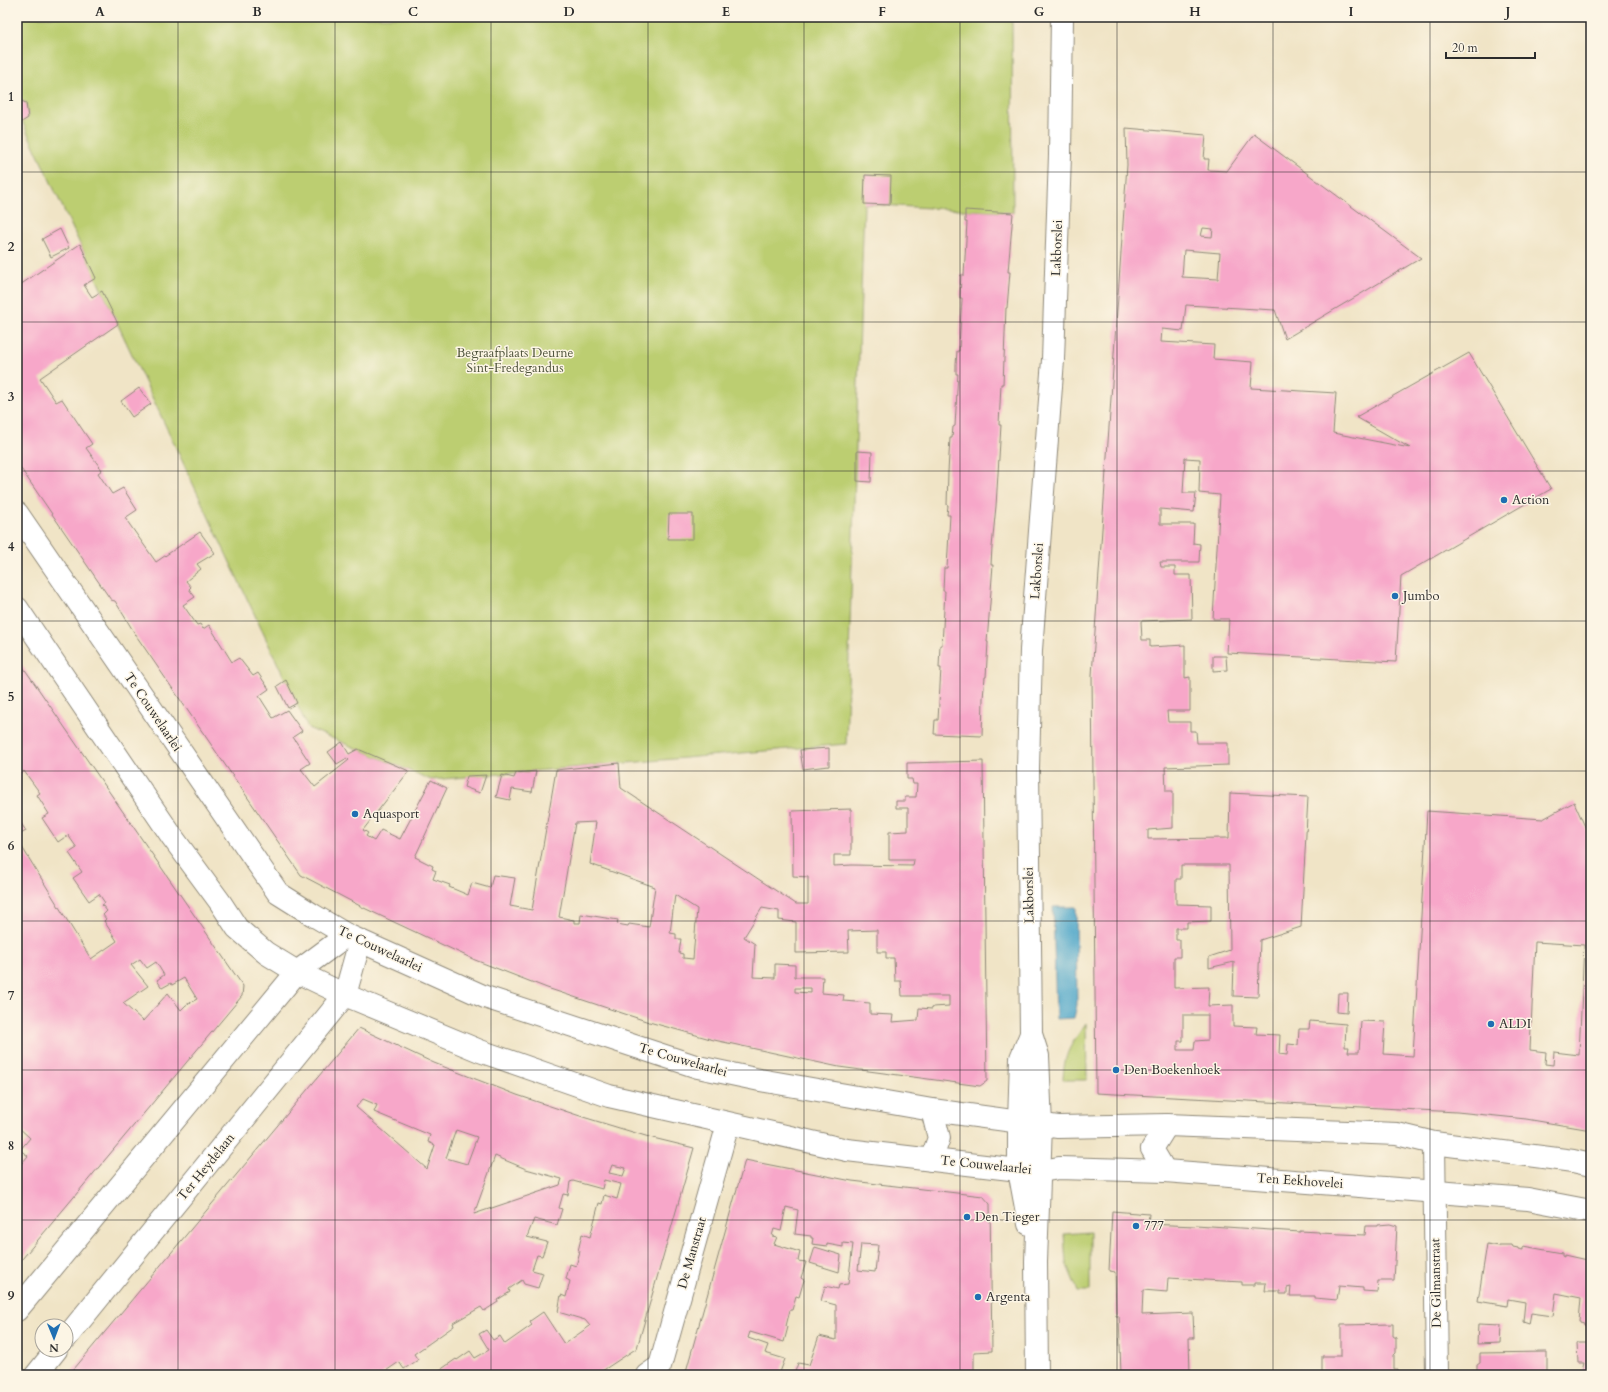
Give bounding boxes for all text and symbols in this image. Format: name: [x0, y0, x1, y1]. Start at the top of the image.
text: A: [95, 3, 105, 21]
text: B: [252, 3, 262, 21]
text: C: [408, 3, 418, 21]
text: D: [563, 3, 575, 21]
text: E: [722, 3, 730, 21]
text: F: [878, 3, 886, 21]
text: G: [1034, 3, 1045, 21]
text: H: [1189, 3, 1201, 21]
text: I: [1348, 3, 1354, 21]
text: J: [1504, 3, 1511, 21]
scale bar: [1446, 34, 1535, 60]
text: 20 m: [1452, 40, 1479, 56]
text: 1: [8, 88, 14, 106]
street label: Lakborslei: [1047, 219, 1067, 277]
text: 2: [8, 238, 15, 256]
park label: Begraafplaats Deurne Sint-Fredegandus: [456, 344, 574, 377]
text: 3: [8, 388, 15, 406]
place label: Action: [1512, 491, 1550, 509]
marker: Action: [1499, 495, 1509, 505]
text: 4: [8, 538, 15, 556]
street label: Lakborslei: [1026, 542, 1048, 600]
place label: Jumbo: [1401, 587, 1440, 605]
marker: Jumbo: [1390, 591, 1400, 601]
street label: Te Couwelaarlei: [120, 669, 186, 755]
text: 5: [8, 688, 14, 706]
place label: Aquasport: [363, 805, 419, 823]
marker: Aquasport: [350, 809, 360, 819]
text: 6: [8, 837, 15, 855]
street label: Lakborslei: [1020, 866, 1038, 923]
street label: Te Couwelaarlei: [335, 922, 426, 977]
text: 7: [8, 987, 15, 1005]
place label: ALDI: [1499, 1015, 1531, 1033]
marker: ALDI: [1486, 1019, 1496, 1029]
street label: Te Couwelaarlei: [637, 1039, 730, 1081]
place label: Den Boekenhoek: [1124, 1061, 1220, 1079]
marker: Den Boekenhoek: [1111, 1065, 1121, 1075]
street label: Ter Heydelaan: [173, 1129, 239, 1205]
text: 8: [8, 1137, 14, 1155]
street label: Te Couwelaarlei: [940, 1151, 1033, 1179]
street label: Ten Eekhovelei: [1256, 1169, 1344, 1193]
place label: Den Tieger: [975, 1208, 1040, 1226]
marker: Den Tieger: [962, 1212, 972, 1222]
street label: De Manstraat: [673, 1215, 711, 1291]
place label: 777: [1144, 1217, 1164, 1235]
marker: 777: [1131, 1221, 1141, 1231]
street label: De Gilmanstraat: [1426, 1238, 1446, 1328]
text: 9: [8, 1287, 15, 1305]
place label: Argenta: [986, 1288, 1031, 1306]
marker: Argenta: [973, 1292, 983, 1302]
north arrow: [34, 1318, 74, 1358]
text: N: [49, 1340, 59, 1355]

